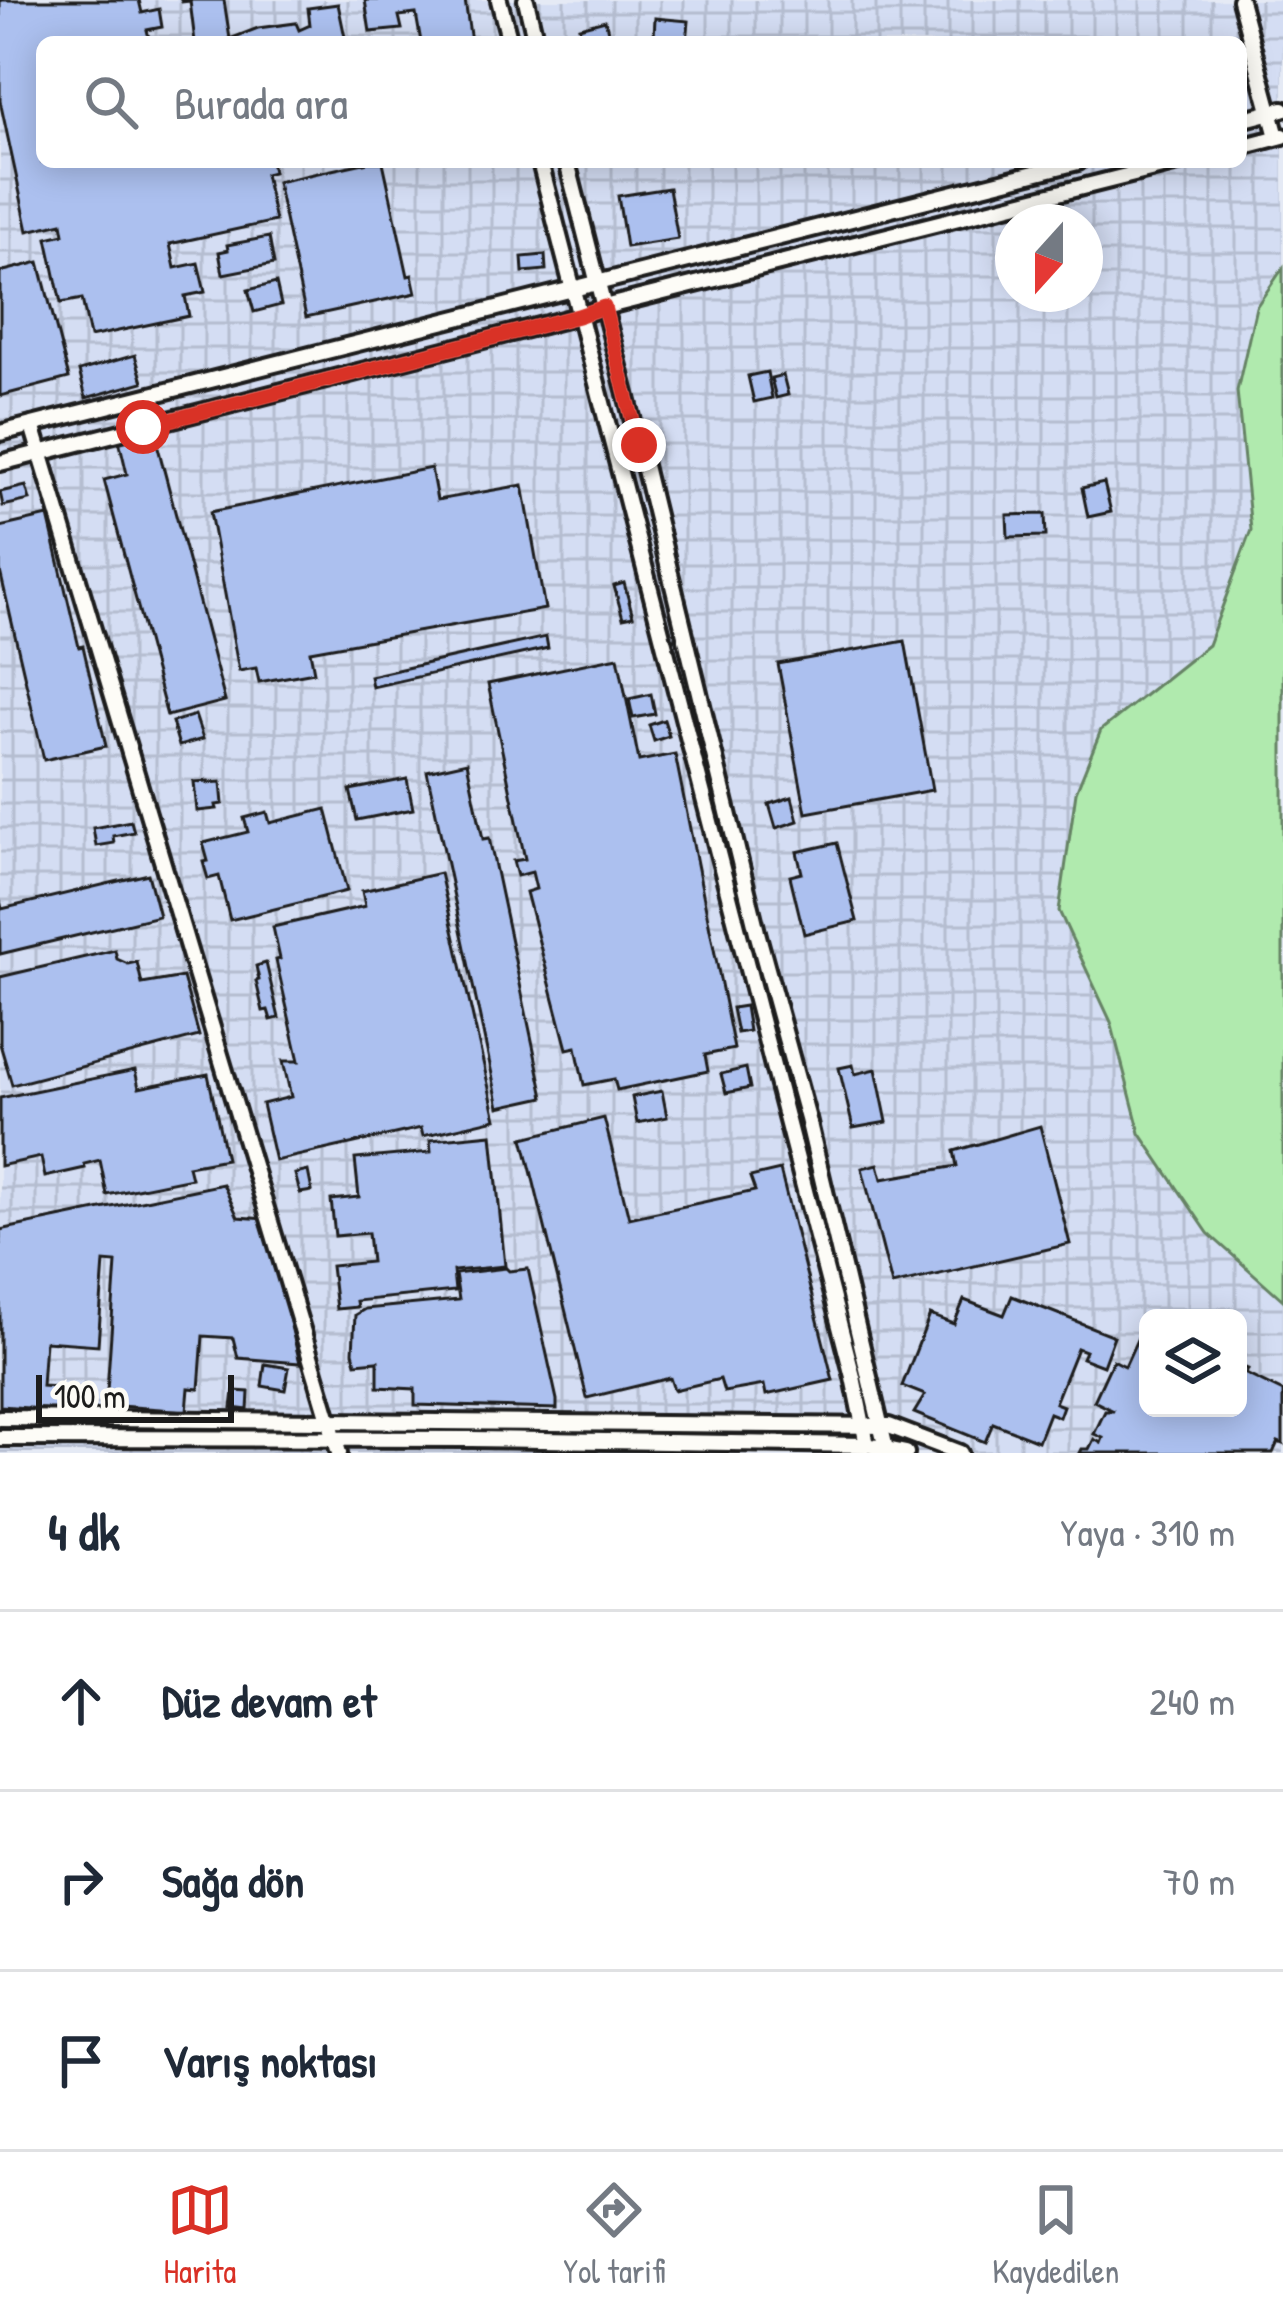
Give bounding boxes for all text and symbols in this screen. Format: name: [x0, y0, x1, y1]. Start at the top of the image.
search box: [36, 36, 1247, 168]
icon: search: [78, 69, 144, 135]
text: Burada ara: [174, 72, 348, 133]
north arrow: [995, 204, 1103, 312]
route start: [116, 400, 170, 454]
route end: [612, 418, 666, 472]
map controls: [1139, 1309, 1247, 1417]
button: layers: [1139, 1309, 1247, 1417]
scale bar: [36, 1369, 234, 1422]
text: 100 m: [54, 1374, 126, 1418]
text: 4 dk: [48, 1497, 120, 1566]
text: Yaya · 310 m: [1060, 1505, 1235, 1558]
icon: ahead: [48, 1668, 114, 1734]
text: Düz devam et: [162, 1670, 376, 1731]
text: 240 m: [1149, 1674, 1235, 1727]
icon: right: [48, 1848, 114, 1914]
text: Sağa dön: [162, 1850, 304, 1911]
text: 70 m: [1163, 1854, 1235, 1907]
icon: arrive: [48, 2028, 114, 2094]
text: Varış noktası: [162, 2030, 378, 2091]
tab: Harita: [164, 2177, 236, 2293]
tab: Yol tarifi: [563, 2177, 665, 2293]
tab: Kaydedilen: [992, 2177, 1119, 2293]

